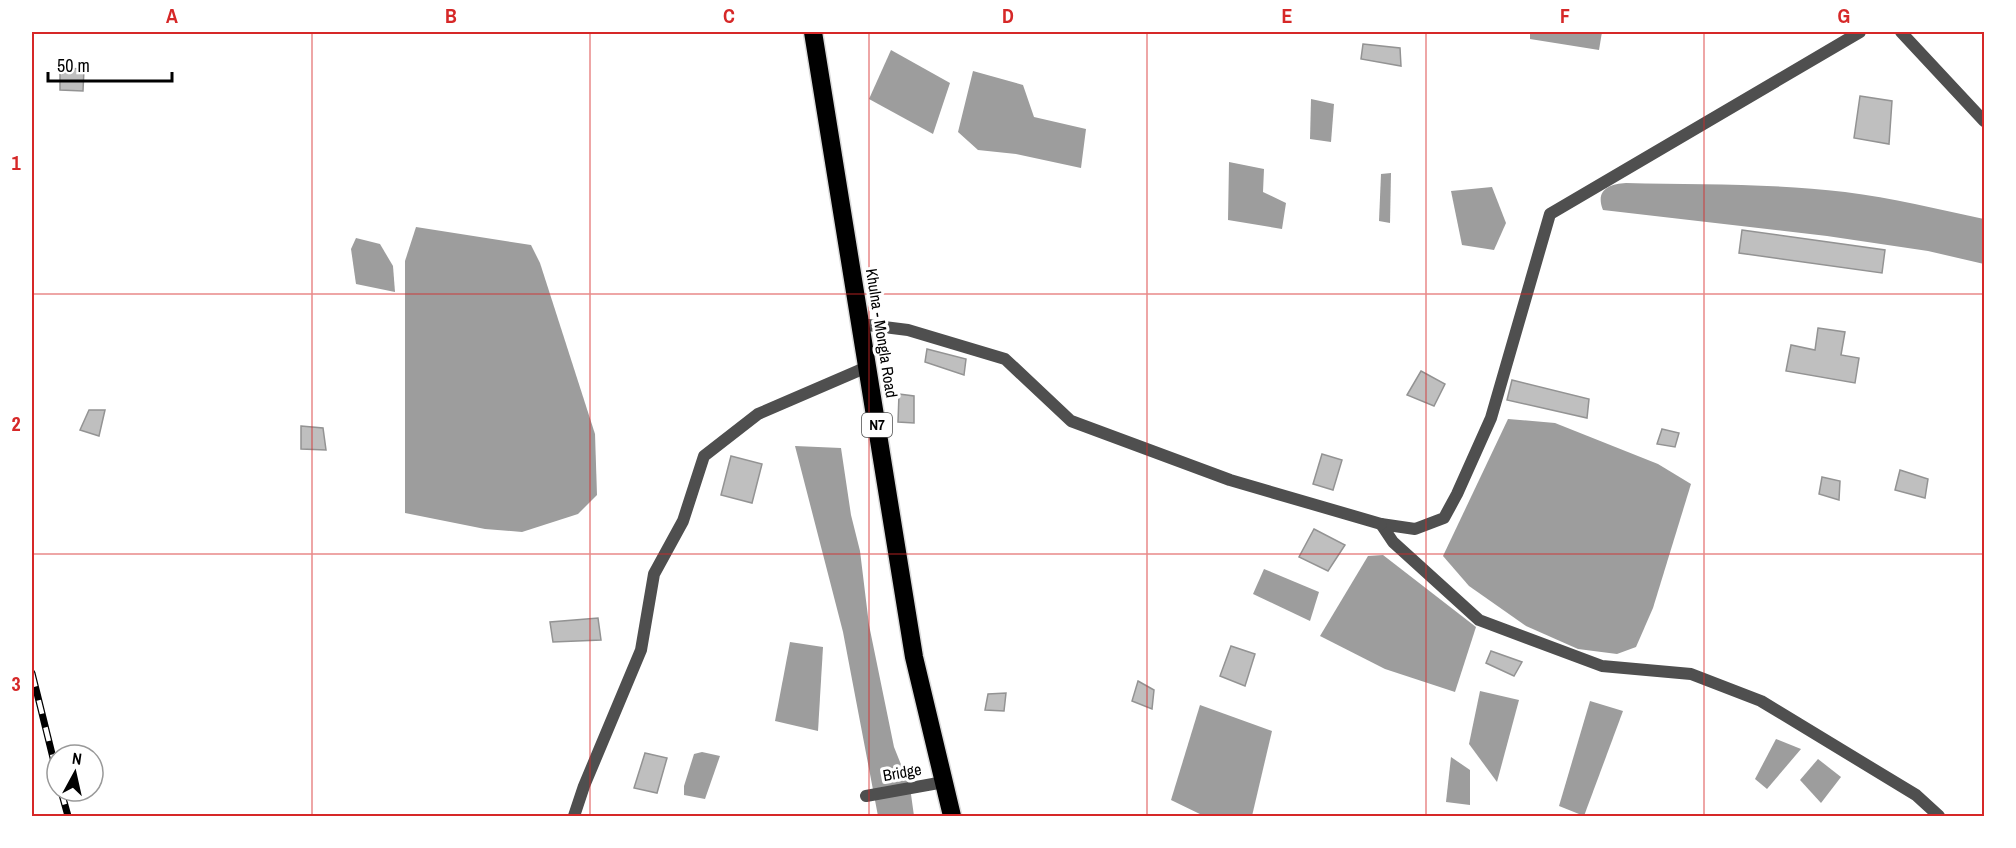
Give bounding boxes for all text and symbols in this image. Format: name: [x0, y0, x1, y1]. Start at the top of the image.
text: A: [166, 2, 178, 29]
text: B: [445, 2, 457, 29]
text: C: [723, 2, 735, 29]
text: D: [1002, 2, 1014, 29]
text: E: [1282, 2, 1293, 29]
text: F: [1560, 2, 1570, 29]
text: G: [1838, 2, 1850, 29]
scale bar: [48, 45, 172, 83]
text: 50 m: [57, 53, 90, 78]
text: 1: [11, 149, 21, 176]
street label: Khulna - Mongla Road: [861, 267, 903, 399]
text: 2: [11, 410, 21, 437]
road number: N7: [862, 413, 892, 437]
text: 3: [11, 670, 21, 697]
north arrow: [45, 743, 105, 803]
text: N: [71, 747, 83, 770]
street label: Bridge: [881, 758, 923, 786]

